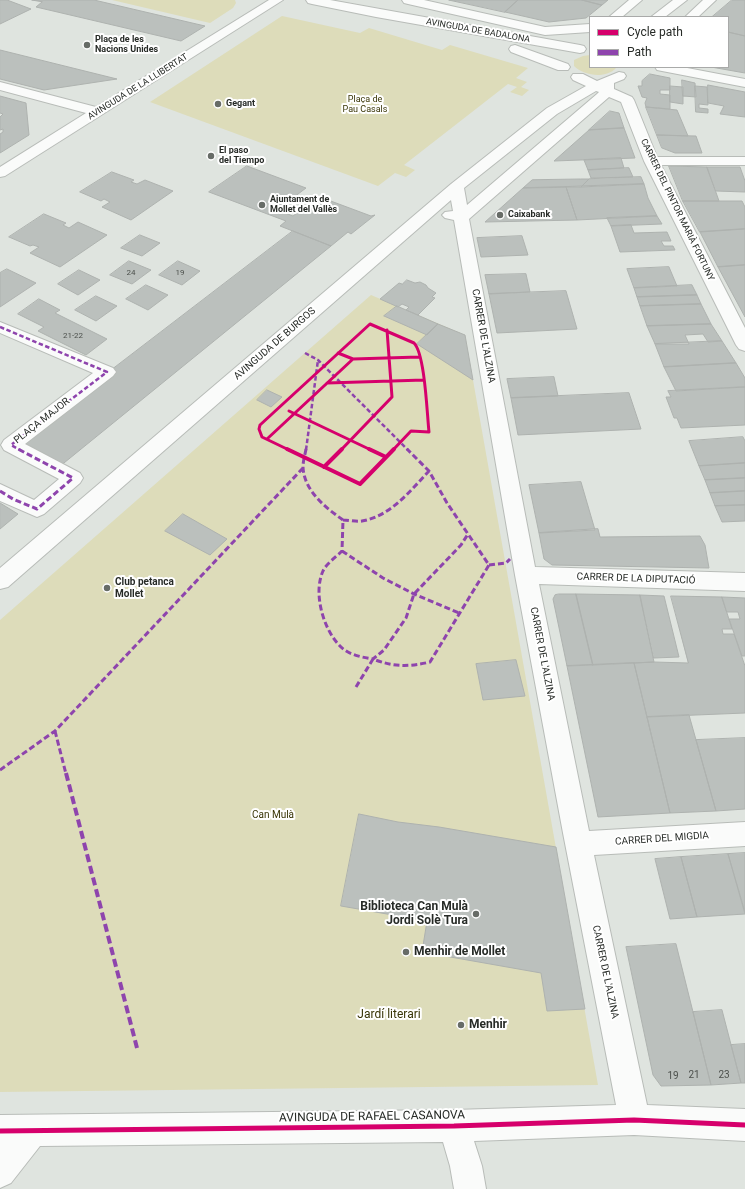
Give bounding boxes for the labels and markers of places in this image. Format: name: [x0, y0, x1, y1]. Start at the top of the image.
place label: Plaça de les Nacions Unides: [95, 35, 158, 56]
marker: Plaça de les Nacions Unides: [82, 40, 92, 50]
marker: Gegant: [213, 99, 223, 109]
place label: Gegant: [226, 99, 255, 109]
place label: El paso del Tiempo: [219, 146, 264, 167]
marker: El paso del Tiempo: [206, 151, 216, 161]
place label: Ajuntament de Mollet del Vallès: [270, 195, 337, 216]
marker: Ajuntament de Mollet del Vallès: [257, 200, 267, 210]
marker: Caixabank: [495, 210, 505, 220]
place label: Caixabank: [508, 210, 550, 220]
place label: Club petanca Mollet: [115, 576, 174, 600]
marker: Club petanca Mollet: [102, 583, 112, 593]
place label: Biblioteca Can Mulà Jordi Solè Tura: [360, 900, 468, 928]
marker: Biblioteca Can Mulà Jordi Solè Tura: [471, 909, 481, 919]
place label: Menhir de Mollet: [414, 945, 505, 959]
marker: Menhir de Mollet: [401, 947, 411, 957]
place label: Menhir: [469, 1018, 507, 1032]
marker: Menhir: [456, 1020, 466, 1030]

